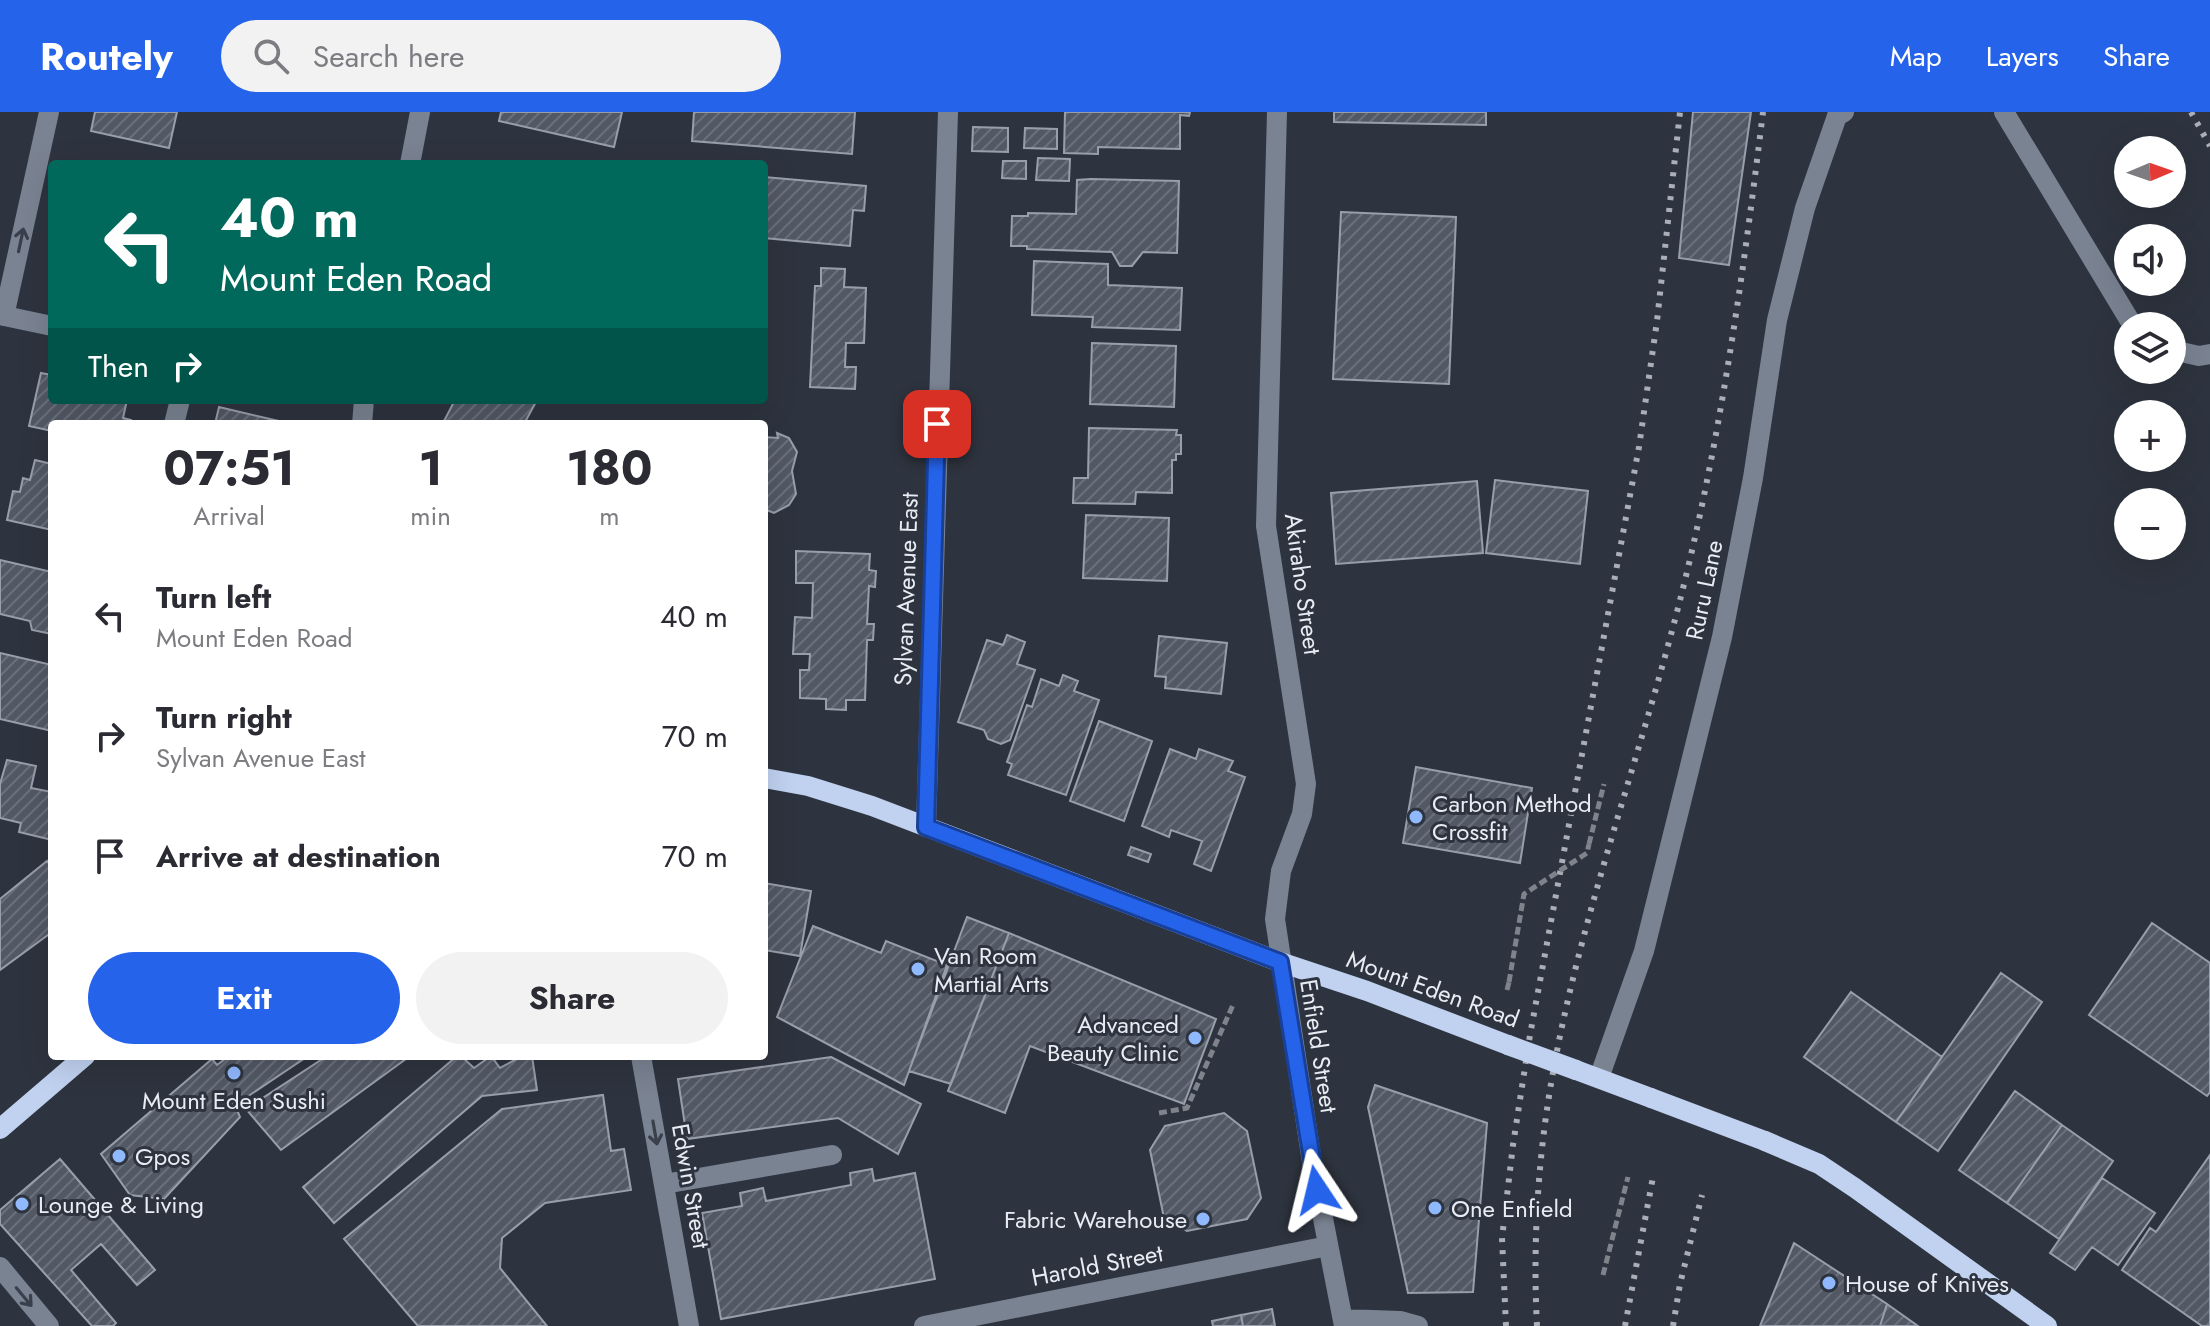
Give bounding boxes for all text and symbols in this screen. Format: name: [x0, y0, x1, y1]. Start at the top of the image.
search box: [221, 20, 781, 92]
text: Routely: [40, 29, 173, 84]
icon: search: [249, 34, 293, 78]
text: Search here: [313, 35, 465, 78]
text: Map: [1890, 36, 1942, 77]
text: Layers: [1986, 36, 2059, 77]
text: Share: [2103, 36, 2170, 77]
north arrow: [2114, 136, 2186, 208]
map controls: [2114, 136, 2186, 560]
text: 40 m: [220, 177, 359, 258]
icon: left: [88, 192, 192, 296]
button: sound: [2114, 224, 2186, 296]
one-way arrow: [14, 228, 29, 253]
text: Mount Eden Road: [220, 252, 492, 304]
button: layers: [2114, 312, 2186, 384]
icon: right: [165, 344, 209, 388]
text: Then: [88, 345, 149, 388]
pin: [903, 390, 971, 458]
button: +: [2114, 400, 2186, 472]
icon: arrive: [915, 402, 959, 446]
text: 07:51: [163, 434, 295, 503]
text: 1: [418, 434, 443, 503]
text: 180: [566, 434, 653, 503]
button: −: [2114, 488, 2186, 560]
street label: Sylvan Avenue East: [885, 492, 927, 686]
text: Arrival: [193, 497, 265, 535]
text: min: [410, 497, 451, 535]
text: m: [599, 497, 620, 535]
street label: Akiraho Street: [1276, 511, 1330, 657]
street label: Ruru Lane: [1676, 537, 1732, 643]
text: Turn left: [156, 576, 271, 619]
icon: left: [88, 594, 132, 638]
text: 40 m: [660, 595, 728, 638]
text: Mount Eden Road: [156, 619, 353, 657]
text: Turn right: [156, 696, 292, 739]
icon: right: [88, 714, 132, 758]
text: 70 m: [662, 715, 728, 758]
text: Sylvan Avenue East: [156, 739, 365, 777]
place label: Carbon Method Crossfit: [1432, 786, 1592, 849]
marker: Carbon Method Crossfit: [1407, 808, 1425, 826]
icon: arrive: [88, 834, 132, 878]
text: Arrive at destination: [156, 835, 441, 878]
text: 70 m: [662, 835, 728, 878]
place label: Van Room Martial Arts: [934, 938, 1049, 1001]
street label: Mount Eden Road: [1342, 942, 1524, 1036]
button: Exit: [88, 952, 400, 1044]
button: Share: [416, 952, 728, 1044]
marker: Van Room Martial Arts: [909, 960, 927, 978]
street label: Enfield Street: [1291, 977, 1347, 1116]
place label: Advanced Beauty Clinic: [1047, 1007, 1179, 1070]
marker: Advanced Beauty Clinic: [1186, 1029, 1204, 1047]
marker: Mount Eden Sushi: [225, 1064, 243, 1082]
place label: Mount Eden Sushi: [142, 1083, 326, 1118]
one-way arrow: [648, 1120, 663, 1145]
street label: Edwin Street: [663, 1121, 719, 1252]
place label: Gpos: [135, 1139, 190, 1174]
marker: Gpos: [110, 1147, 128, 1165]
position arrow: [1275, 1148, 1359, 1232]
place label: Lounge & Living: [38, 1187, 204, 1222]
place label: One Enfield: [1451, 1191, 1573, 1226]
marker: Lounge & Living: [13, 1195, 31, 1213]
marker: One Enfield: [1426, 1199, 1444, 1217]
place label: Fabric Warehouse: [1004, 1202, 1187, 1237]
marker: Fabric Warehouse: [1194, 1210, 1212, 1228]
street label: Harold Street: [1028, 1235, 1166, 1295]
place label: House of Knives: [1845, 1266, 2009, 1301]
marker: House of Knives: [1820, 1274, 1838, 1292]
one-way arrow: [15, 1286, 33, 1306]

